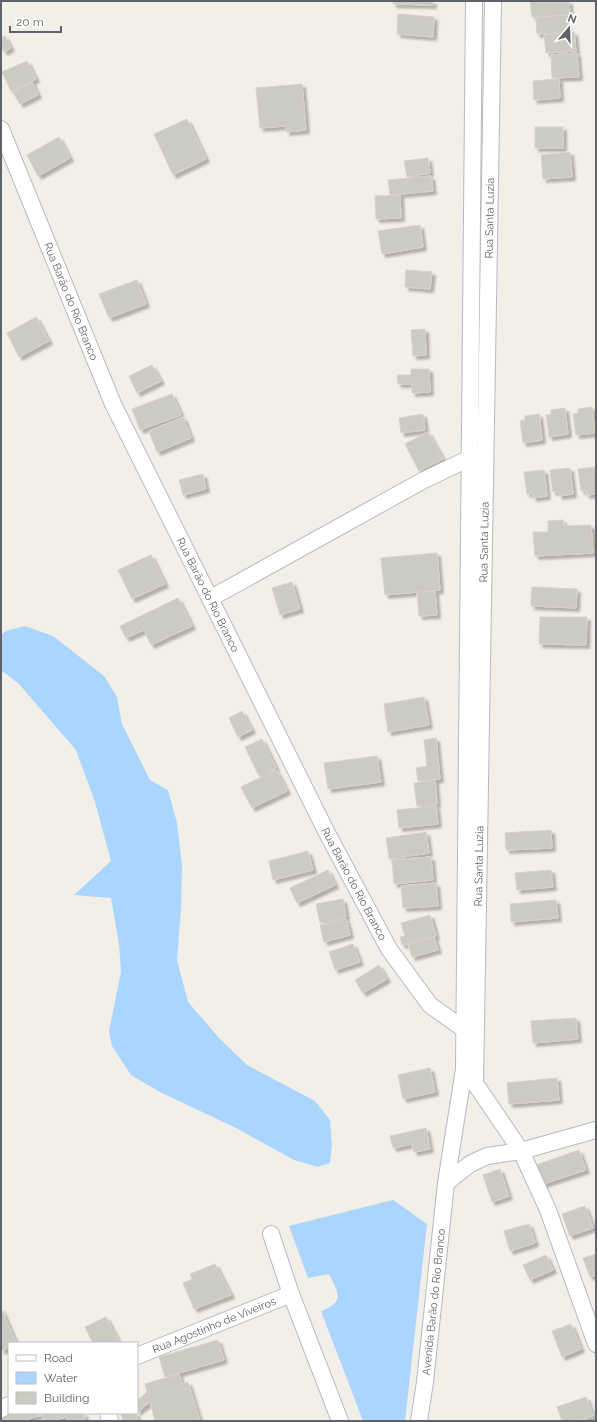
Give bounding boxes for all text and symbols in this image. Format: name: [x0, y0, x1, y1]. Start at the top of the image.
scale bar: [10, 8, 61, 34]
north arrow: [549, 8, 589, 48]
text: N: [566, 12, 578, 27]
text: 20 m: [16, 15, 44, 29]
street label: Rua Santa Luzia: [482, 178, 497, 259]
street label: Rua Barão do Rio Branco: [41, 240, 101, 363]
street label: Rua Santa Luzia: [477, 502, 491, 583]
street label: Rua Barão do Rio Branco: [174, 535, 242, 654]
street label: Rua Barão do Rio Branco: [319, 825, 390, 943]
street label: Rua Santa Luzia: [471, 826, 486, 907]
street label: Avenida Barão do Rio Branco: [419, 1227, 448, 1376]
street label: Rua Agostinho de Viveiros: [150, 1294, 278, 1356]
legend: [8, 1342, 138, 1414]
text: Road: [44, 1351, 73, 1365]
text: Water: [44, 1371, 78, 1385]
text: Building: [44, 1391, 90, 1405]

